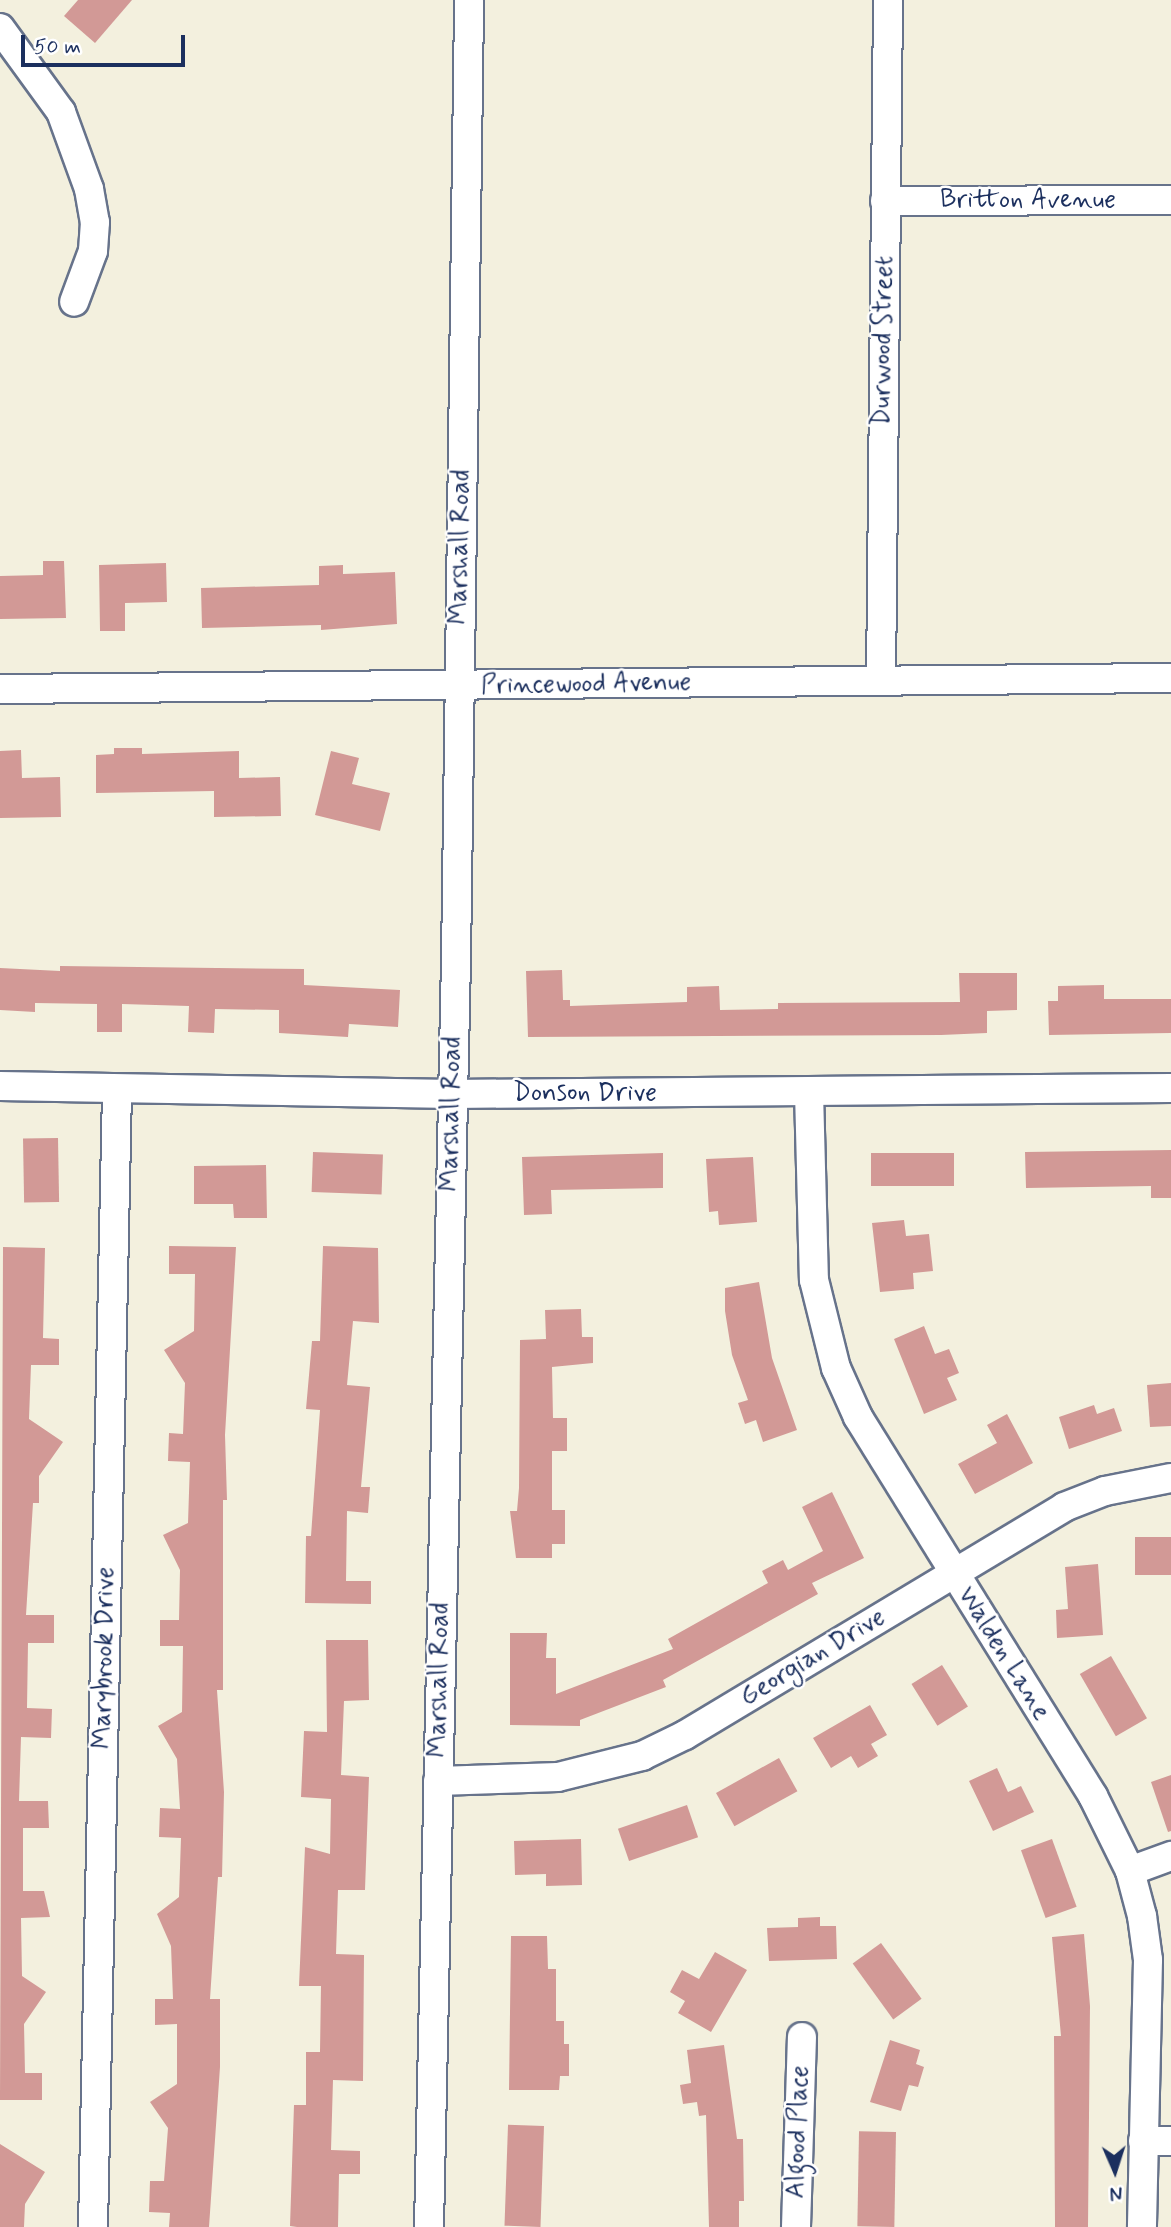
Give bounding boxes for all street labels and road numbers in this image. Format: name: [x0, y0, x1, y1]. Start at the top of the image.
street label: Britton Avenue: [942, 185, 1114, 217]
street label: Durwood Street: [867, 253, 901, 429]
street label: Marshall Road: [444, 470, 478, 624]
street label: Princewood Avenue: [479, 668, 693, 702]
street label: Marshall Road: [435, 1037, 469, 1191]
street label: Donson Drive: [514, 1078, 656, 1110]
street label: Marybrook Drive: [88, 1567, 122, 1749]
street label: Walden Lane: [952, 1584, 1054, 1724]
street label: Marshall Road: [423, 1603, 457, 1757]
street label: Georgian Drive: [736, 1603, 890, 1713]
street label: Algood Place: [781, 2065, 817, 2199]

